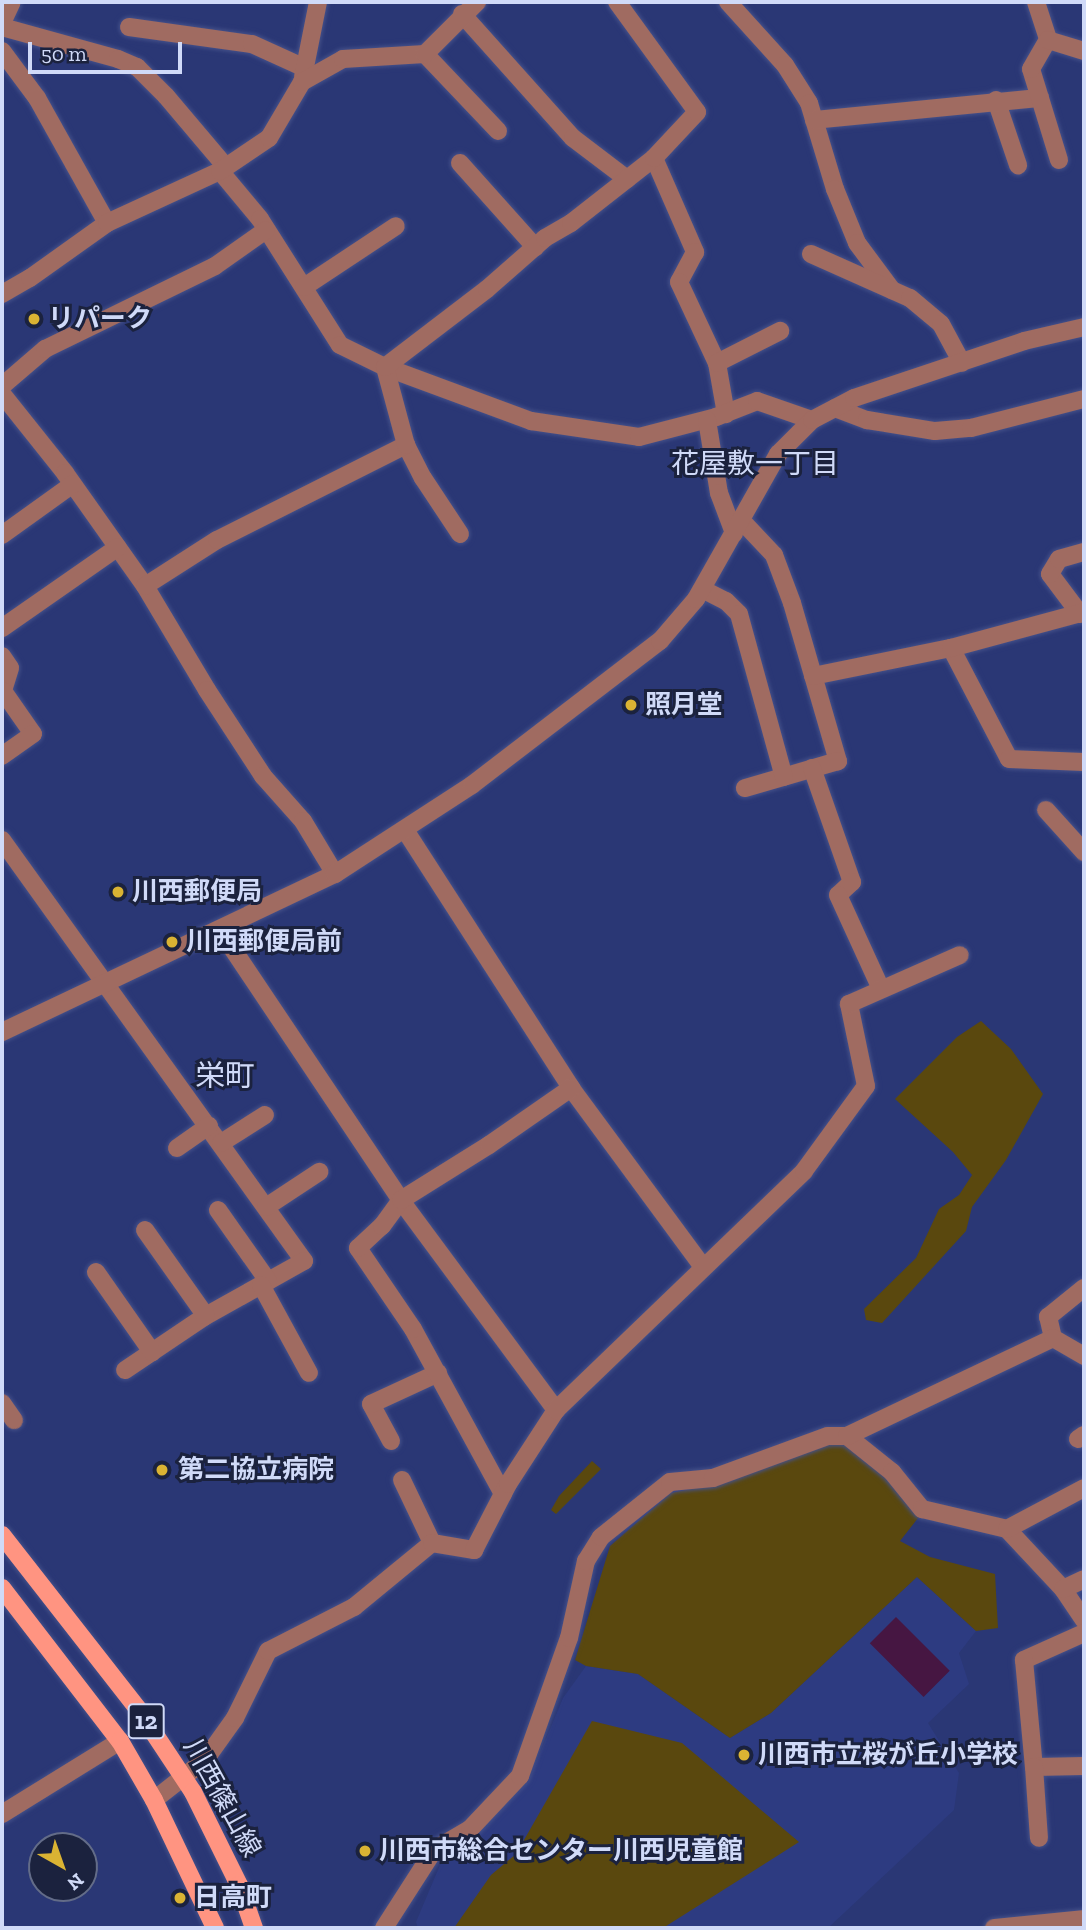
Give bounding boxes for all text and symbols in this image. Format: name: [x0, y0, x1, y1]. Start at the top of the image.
scale bar: [32, 28, 186, 72]
text: 50 m: [41, 41, 87, 66]
place label: リパーク: [48, 303, 152, 335]
marker: リパーク: [26, 311, 42, 327]
district label: 花屋敷一丁目: [671, 447, 839, 481]
place label: 照月堂: [645, 689, 723, 721]
marker: 照月堂: [623, 697, 639, 713]
place label: 川西郵便局: [132, 876, 262, 908]
marker: 川西郵便局: [110, 884, 126, 900]
place label: 川西郵便局前: [186, 926, 342, 958]
marker: 川西郵便局前: [164, 934, 180, 950]
district label: 栄町: [195, 1058, 255, 1094]
place label: 第二協立病院: [178, 1454, 334, 1486]
marker: 第二協立病院: [152, 1460, 172, 1480]
road number: 12: [127, 1700, 165, 1742]
street label: 川西篠山線: [177, 1734, 267, 1862]
place label: 川西市立桜が丘小学校: [758, 1739, 1018, 1771]
marker: 川西市立桜が丘小学校: [736, 1747, 752, 1763]
north arrow: [28, 1832, 98, 1902]
place label: 川西市総合センター川西児童館: [379, 1835, 743, 1867]
marker: 川西市総合センター川西児童館: [357, 1843, 373, 1859]
text: N: [63, 1868, 88, 1895]
place label: 日高町: [194, 1882, 272, 1914]
marker: 日高町: [172, 1890, 188, 1906]

